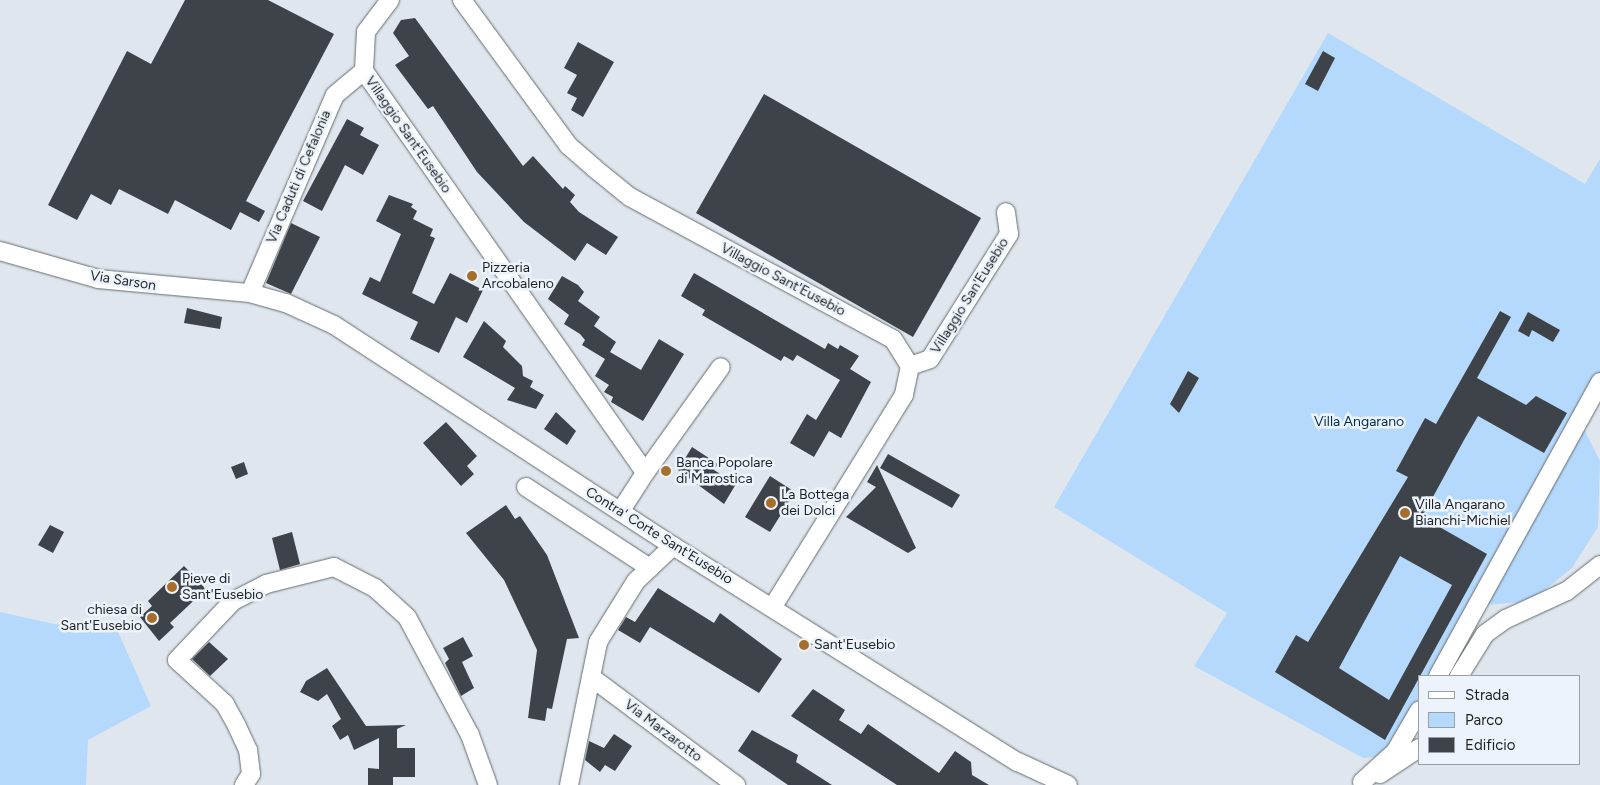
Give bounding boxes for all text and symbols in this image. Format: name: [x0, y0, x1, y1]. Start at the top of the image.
street label: Villaggio Sant'Eusebio: [361, 73, 455, 197]
street label: Via Caduti di Cefalonia: [263, 108, 335, 246]
street label: Villaggio San'Eusebio: [927, 235, 1013, 357]
street label: Villaggio Sant'Eusebio: [718, 240, 848, 320]
place label: Pizzeria Arcobaleno: [482, 260, 554, 292]
street label: Via Sarson: [89, 268, 157, 294]
marker: Pizzeria Arcobaleno: [466, 270, 478, 282]
park label: Villa Angarano: [1314, 414, 1404, 430]
place label: Banca Popolare di Marostica: [676, 455, 773, 488]
marker: Banca Popolare di Marostica: [660, 465, 672, 477]
street label: Contra' Corte Sant'Eusebio: [582, 484, 736, 588]
place label: La Bottega dei Dolci: [781, 487, 849, 520]
marker: La Bottega dei Dolci: [765, 497, 777, 509]
place label: Villa Angarano Bianchi-Michiel: [1415, 497, 1511, 530]
marker: Villa Angarano Bianchi-Michiel: [1399, 507, 1411, 519]
place label: Pieve di Sant'Eusebio: [182, 571, 263, 604]
marker: Pieve di Sant'Eusebio: [166, 581, 178, 593]
place label: chiesa di Sant'Eusebio: [61, 602, 142, 634]
marker: chiesa di Sant'Eusebio: [146, 612, 158, 624]
place label: Sant'Eusebio: [814, 637, 895, 653]
marker: Sant'Eusebio: [798, 639, 810, 651]
legend: [1418, 675, 1580, 765]
text: Strada: [1465, 686, 1509, 704]
street label: Via Marzarotto: [621, 696, 705, 766]
text: Parco: [1465, 711, 1503, 729]
text: Edificio: [1465, 736, 1515, 754]

